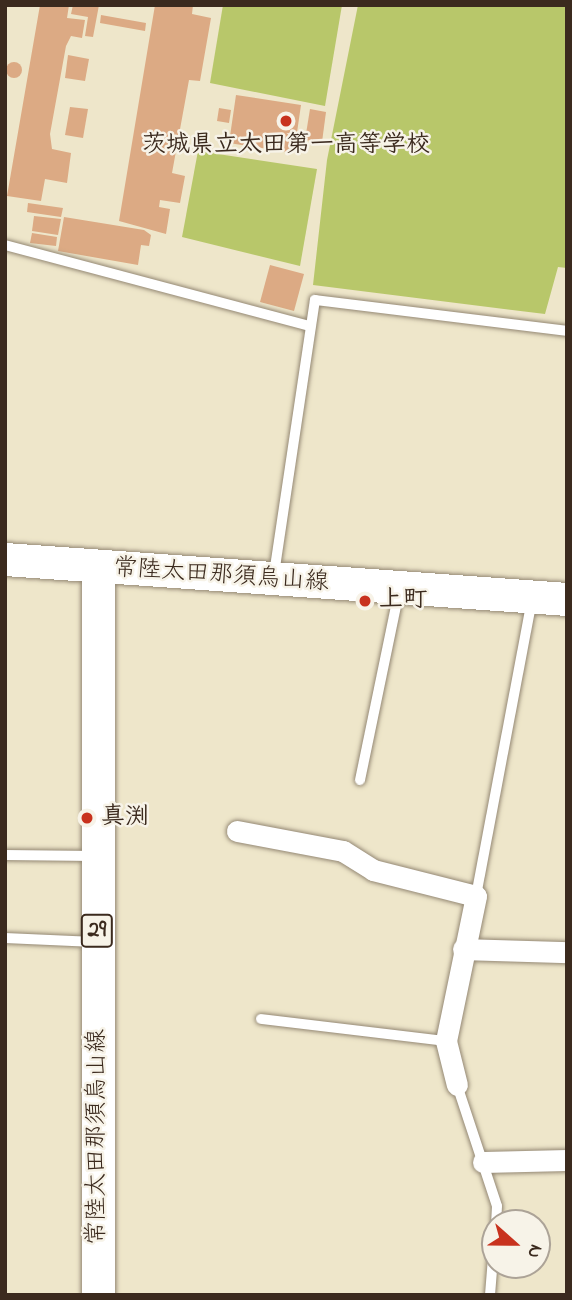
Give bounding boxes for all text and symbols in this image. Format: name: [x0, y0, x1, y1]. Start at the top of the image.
marker: 茨城県立太田第一高等学校: [278, 113, 294, 129]
place label: 茨城県立太田第一高等学校: [142, 132, 430, 160]
street label: 常陸太田那須烏山線: [112, 554, 330, 598]
place label: 上町: [379, 587, 427, 615]
marker: 上町: [357, 593, 373, 609]
place label: 真渕: [101, 804, 149, 832]
marker: 真渕: [79, 810, 95, 826]
road number: 29: [80, 912, 114, 950]
street label: 常陸太田那須烏山線: [84, 1029, 112, 1245]
north arrow: [481, 1209, 551, 1279]
text: N: [519, 1240, 549, 1262]

